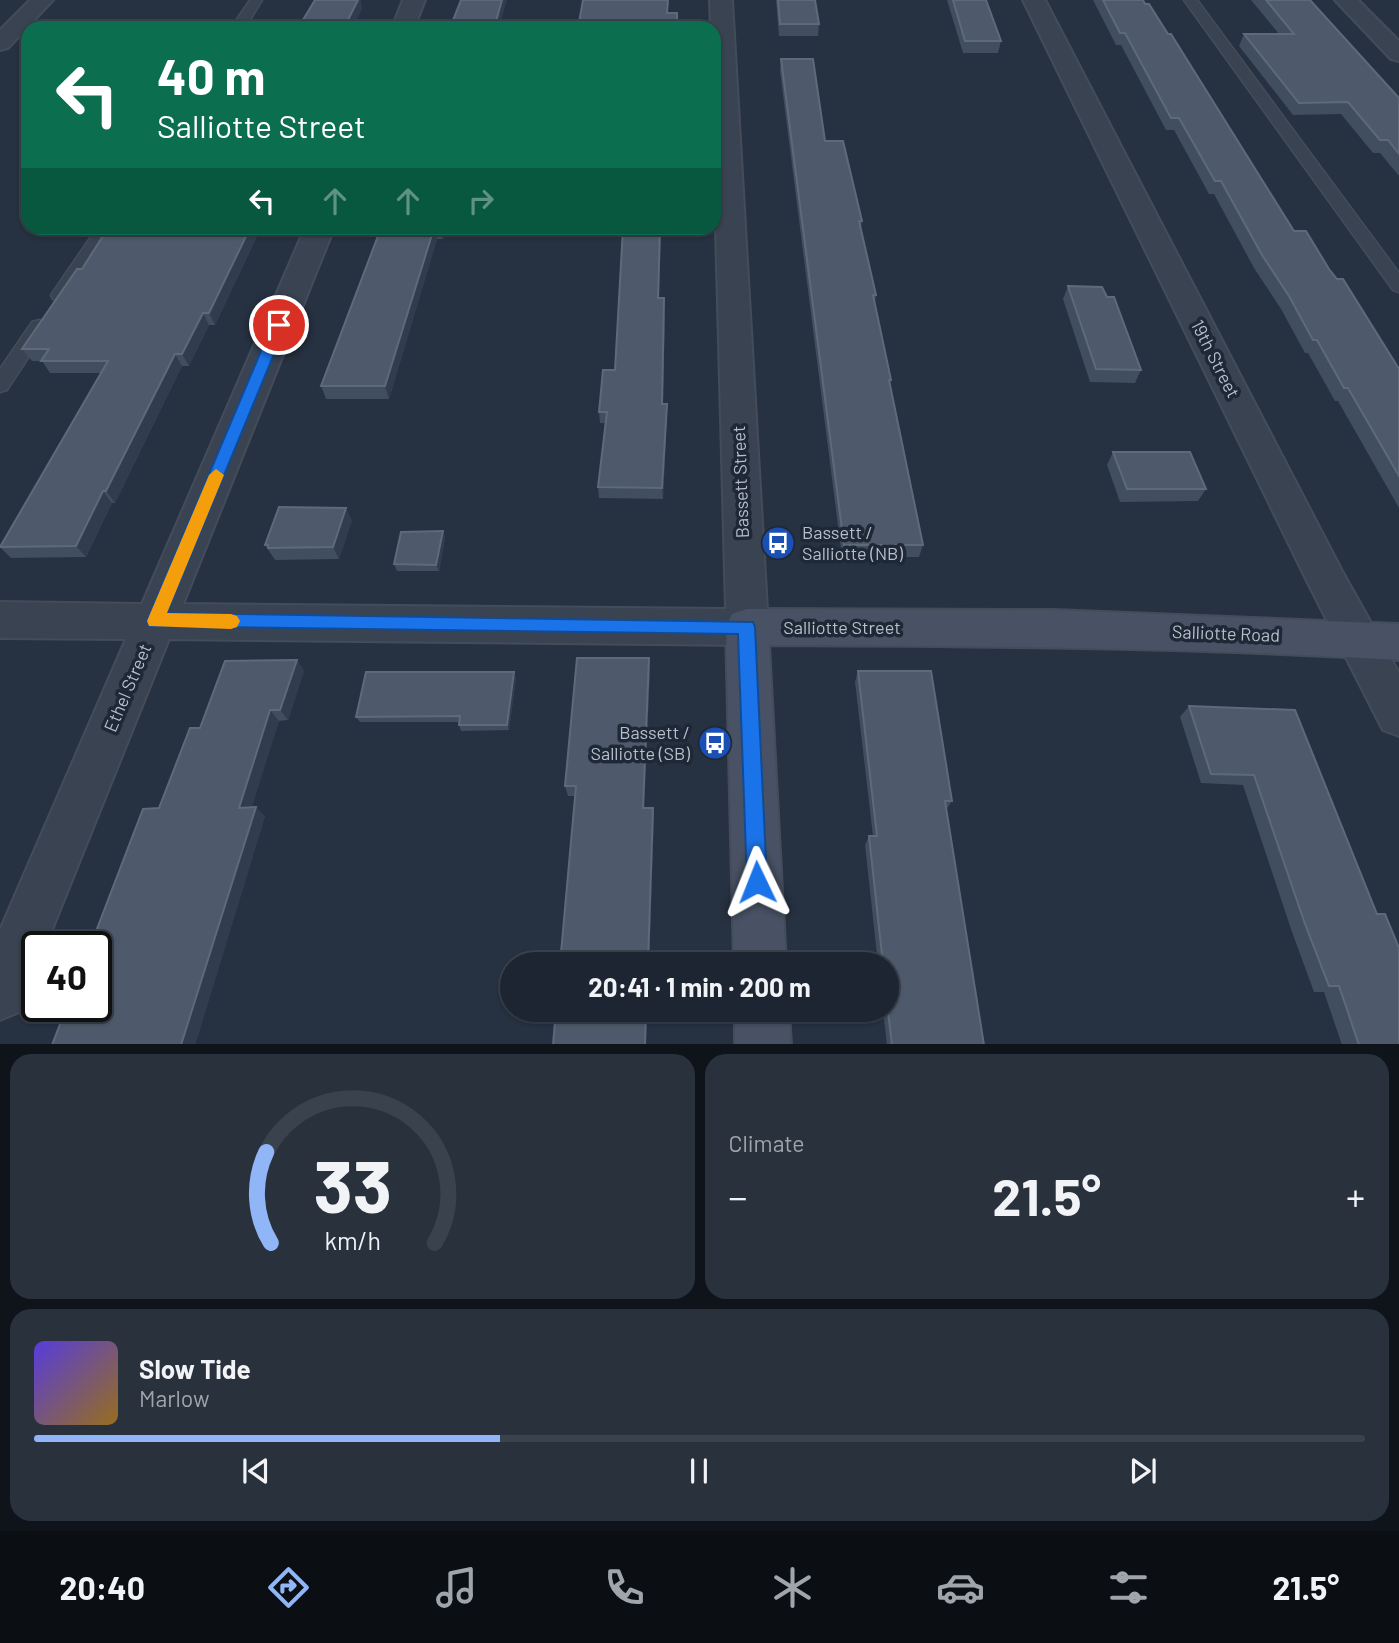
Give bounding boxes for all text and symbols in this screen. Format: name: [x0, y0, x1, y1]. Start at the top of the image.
text: 40 m: [157, 46, 265, 105]
icon: left: [42, 49, 133, 140]
text: Salliotte Street: [157, 106, 366, 144]
icon: left: [243, 182, 281, 220]
icon: ahead: [316, 182, 354, 220]
icon: ahead: [389, 182, 427, 220]
icon: right: [462, 182, 500, 220]
pin: [249, 295, 309, 355]
icon: arrive: [260, 306, 298, 344]
street label: 19th Street: [1187, 316, 1245, 401]
street label: Bassett Street: [727, 425, 753, 539]
place label: Bassett / Salliotte (NB): [802, 521, 903, 564]
bus stop icon: Bassett / Salliotte (NB): [759, 524, 797, 562]
street label: Salliotte Street: [783, 616, 901, 638]
street label: Salliotte Road: [1172, 620, 1280, 646]
street label: Ethel Street: [99, 640, 155, 735]
place label: Bassett / Salliotte (SB): [591, 721, 690, 764]
bus stop icon: Bassett / Salliotte (SB): [696, 724, 734, 762]
position arrow: [720, 845, 794, 919]
speed limit sign: 40: [21, 931, 112, 1022]
text: 20:41 · 1 min · 200 m: [588, 971, 811, 1002]
text: Climate: [729, 1129, 805, 1157]
text: 33: [313, 1140, 392, 1228]
text: 21.5°: [992, 1164, 1101, 1226]
text: −: [729, 1173, 748, 1219]
text: +: [1346, 1173, 1365, 1219]
text: km/h: [324, 1224, 381, 1254]
text: Slow Tide: [139, 1353, 251, 1384]
text: Marlow: [139, 1384, 210, 1412]
icon: previous: [237, 1452, 275, 1490]
icon: pause: [680, 1452, 718, 1490]
icon: next: [1124, 1452, 1162, 1490]
icon: directions: [264, 1563, 313, 1612]
icon: music: [432, 1563, 481, 1612]
icon: phone: [600, 1563, 649, 1612]
icon: climate: [768, 1563, 817, 1612]
icon: car: [936, 1563, 985, 1612]
icon: filters: [1104, 1563, 1153, 1612]
text: 20:40: [60, 1568, 145, 1606]
text: 21.5°: [1272, 1568, 1339, 1606]

